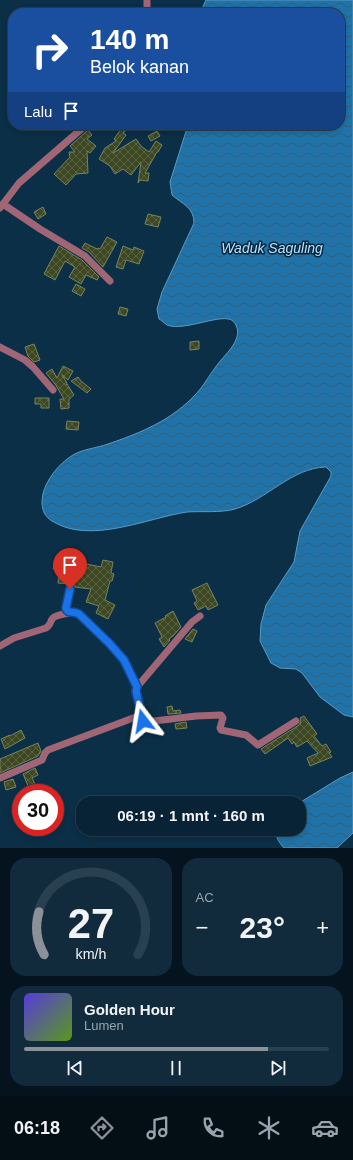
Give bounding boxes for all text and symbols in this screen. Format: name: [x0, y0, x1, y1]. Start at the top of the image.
icon: right: [24, 24, 76, 76]
text: 140 m: [90, 24, 169, 55]
text: Belok kanan: [90, 57, 189, 77]
icon: arrive: [60, 100, 82, 122]
text: Lalu: [24, 103, 52, 120]
water label: Waduk Saguling: [221, 240, 323, 256]
pin: [53, 548, 87, 589]
icon: arrive: [59, 554, 81, 576]
position arrow: [122, 700, 164, 742]
speed limit sign: 30: [12, 784, 64, 836]
text: 06:19 · 1 mnt · 160 m: [117, 807, 265, 824]
text: AC: [196, 890, 214, 905]
text: 27: [68, 900, 114, 947]
text: 23°: [240, 911, 285, 944]
text: −: [196, 915, 208, 940]
text: +: [316, 915, 329, 940]
text: km/h: [75, 946, 106, 962]
text: Golden Hour: [84, 1001, 175, 1018]
text: Lumen: [84, 1018, 124, 1033]
icon: previous: [64, 1057, 86, 1079]
icon: pause: [165, 1057, 187, 1079]
icon: next: [267, 1057, 289, 1079]
icon: directions: [88, 1114, 116, 1142]
icon: music: [144, 1114, 172, 1142]
icon: phone: [199, 1114, 227, 1142]
icon: climate: [255, 1114, 283, 1142]
icon: car: [311, 1114, 339, 1142]
text: 06:18: [14, 1118, 60, 1138]

